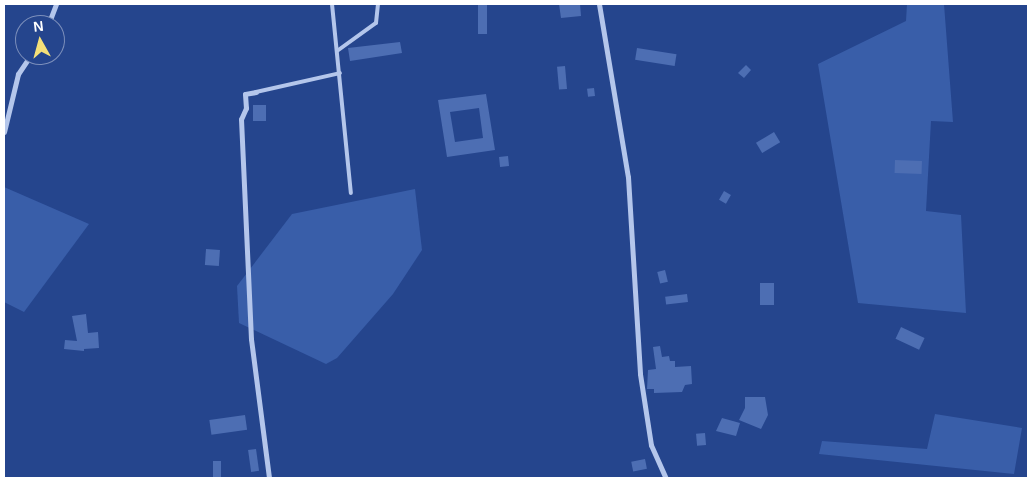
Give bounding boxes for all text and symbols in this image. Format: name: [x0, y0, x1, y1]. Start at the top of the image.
north arrow: [15, 15, 65, 65]
text: N: [32, 18, 44, 35]

